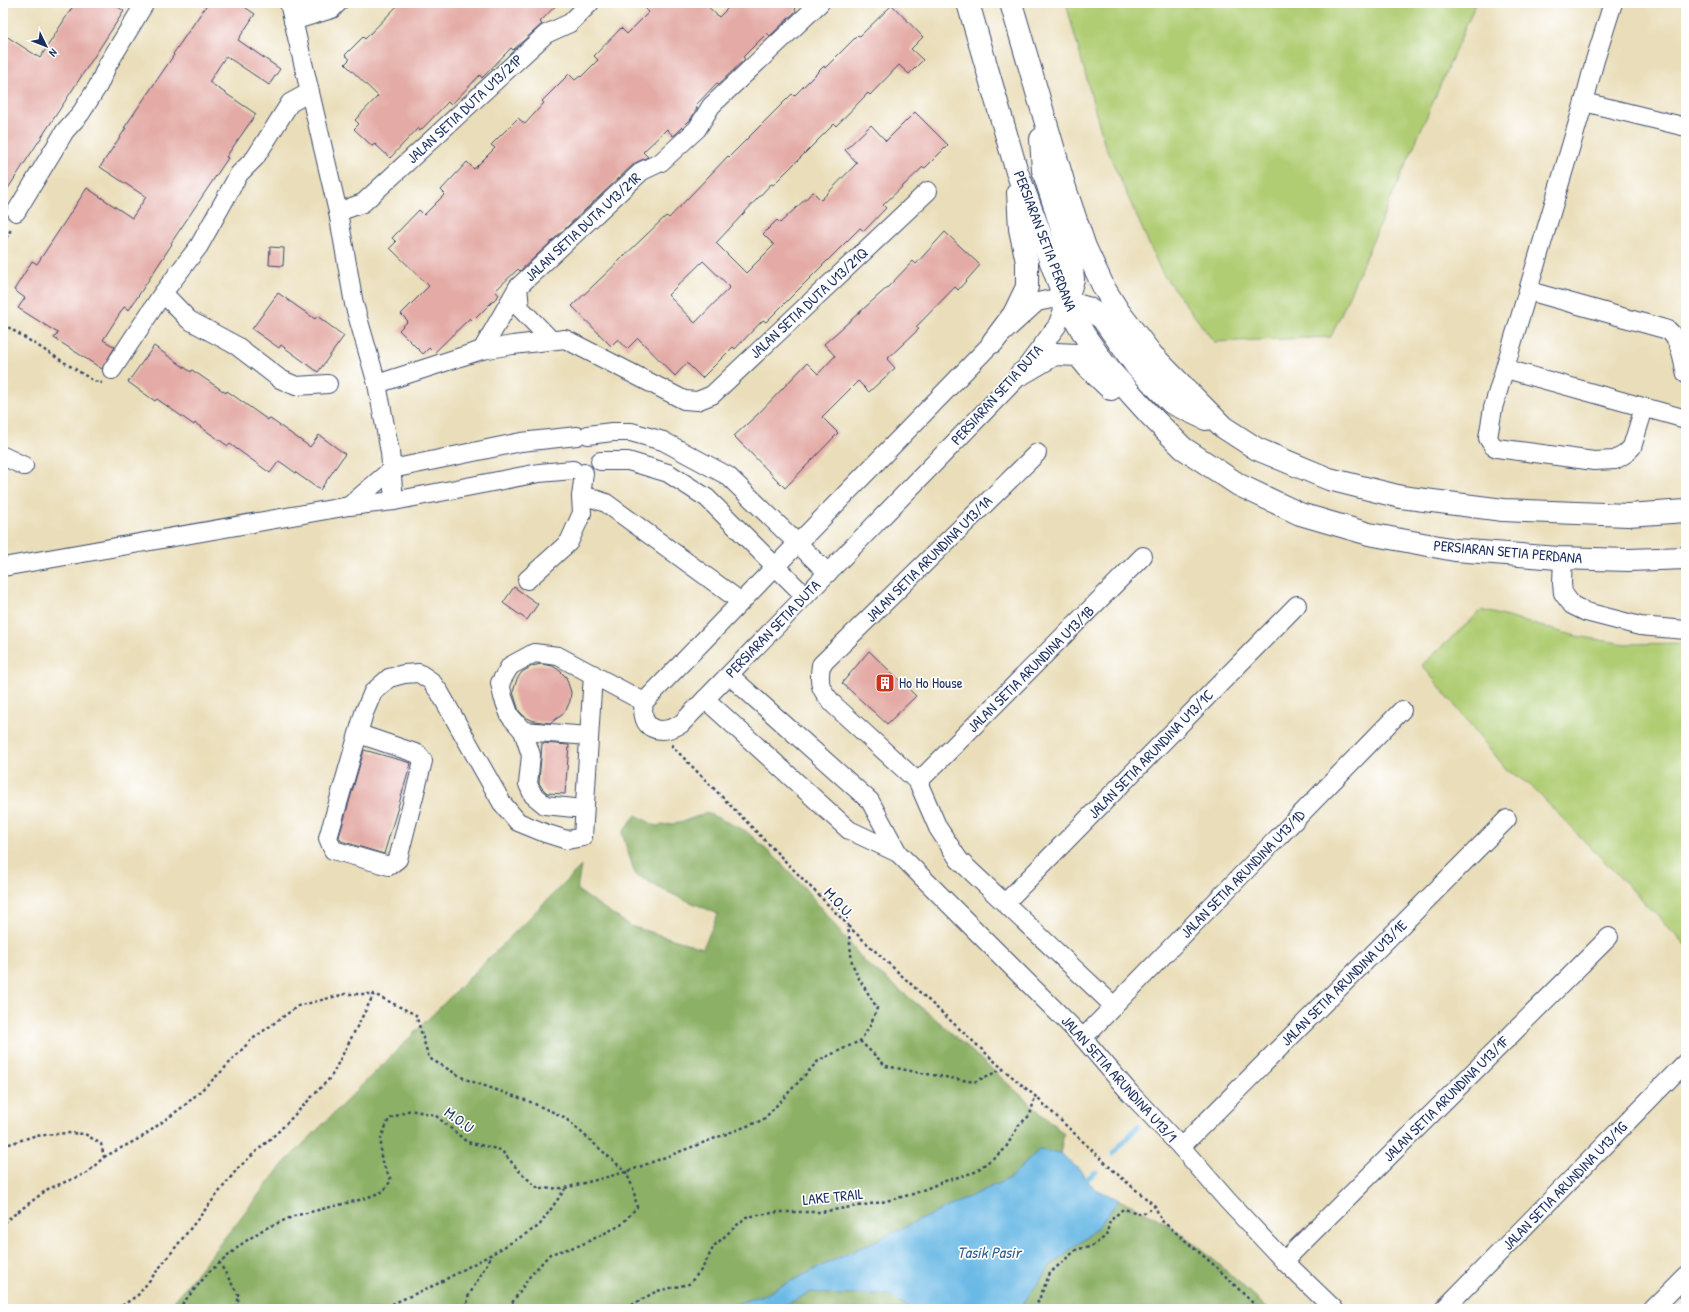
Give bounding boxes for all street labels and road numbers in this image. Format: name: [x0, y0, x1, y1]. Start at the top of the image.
street label: JALAN SETIA DUTA U13/21P: [402, 49, 527, 168]
street label: JALAN SETIA DUTA U13/21R: [520, 167, 645, 286]
street label: PERSIARAN SETIA PERDANA: [1009, 167, 1082, 315]
street label: JALAN SETIA DUTA U13/21Q: [745, 242, 872, 363]
street label: PERSIARAN SETIA DUTA: [946, 339, 1048, 449]
street label: JALAN SETIA ARUNDINA U13/1A: [861, 490, 997, 627]
street label: PERSIARAN SETIA PERDANA: [1433, 535, 1584, 569]
street label: PERSIARAN SETIA DUTA: [720, 575, 825, 682]
street label: JALAN SETIA ARUNDINA U13/1B: [963, 601, 1099, 737]
street label: JALAN SETIA ARUNDINA U13/1C: [1083, 684, 1218, 823]
street label: JALAN SETIA ARUNDINA U13/1D: [1176, 804, 1310, 942]
street label: M.O.U.: [820, 883, 859, 923]
street label: JALAN SETIA ARUNDINA U13/1E: [1276, 915, 1412, 1050]
street label: JALAN SETIA ARUNDINA U13/1: [1057, 1011, 1182, 1147]
street label: JALAN SETIA ARUNDINA U13/1F: [1378, 1031, 1513, 1166]
street label: M.O.U: [440, 1102, 478, 1138]
street label: JALAN SETIA ARUNDINA U13/1G: [1498, 1116, 1632, 1255]
street label: LAKE TRAIL: [801, 1183, 865, 1210]

